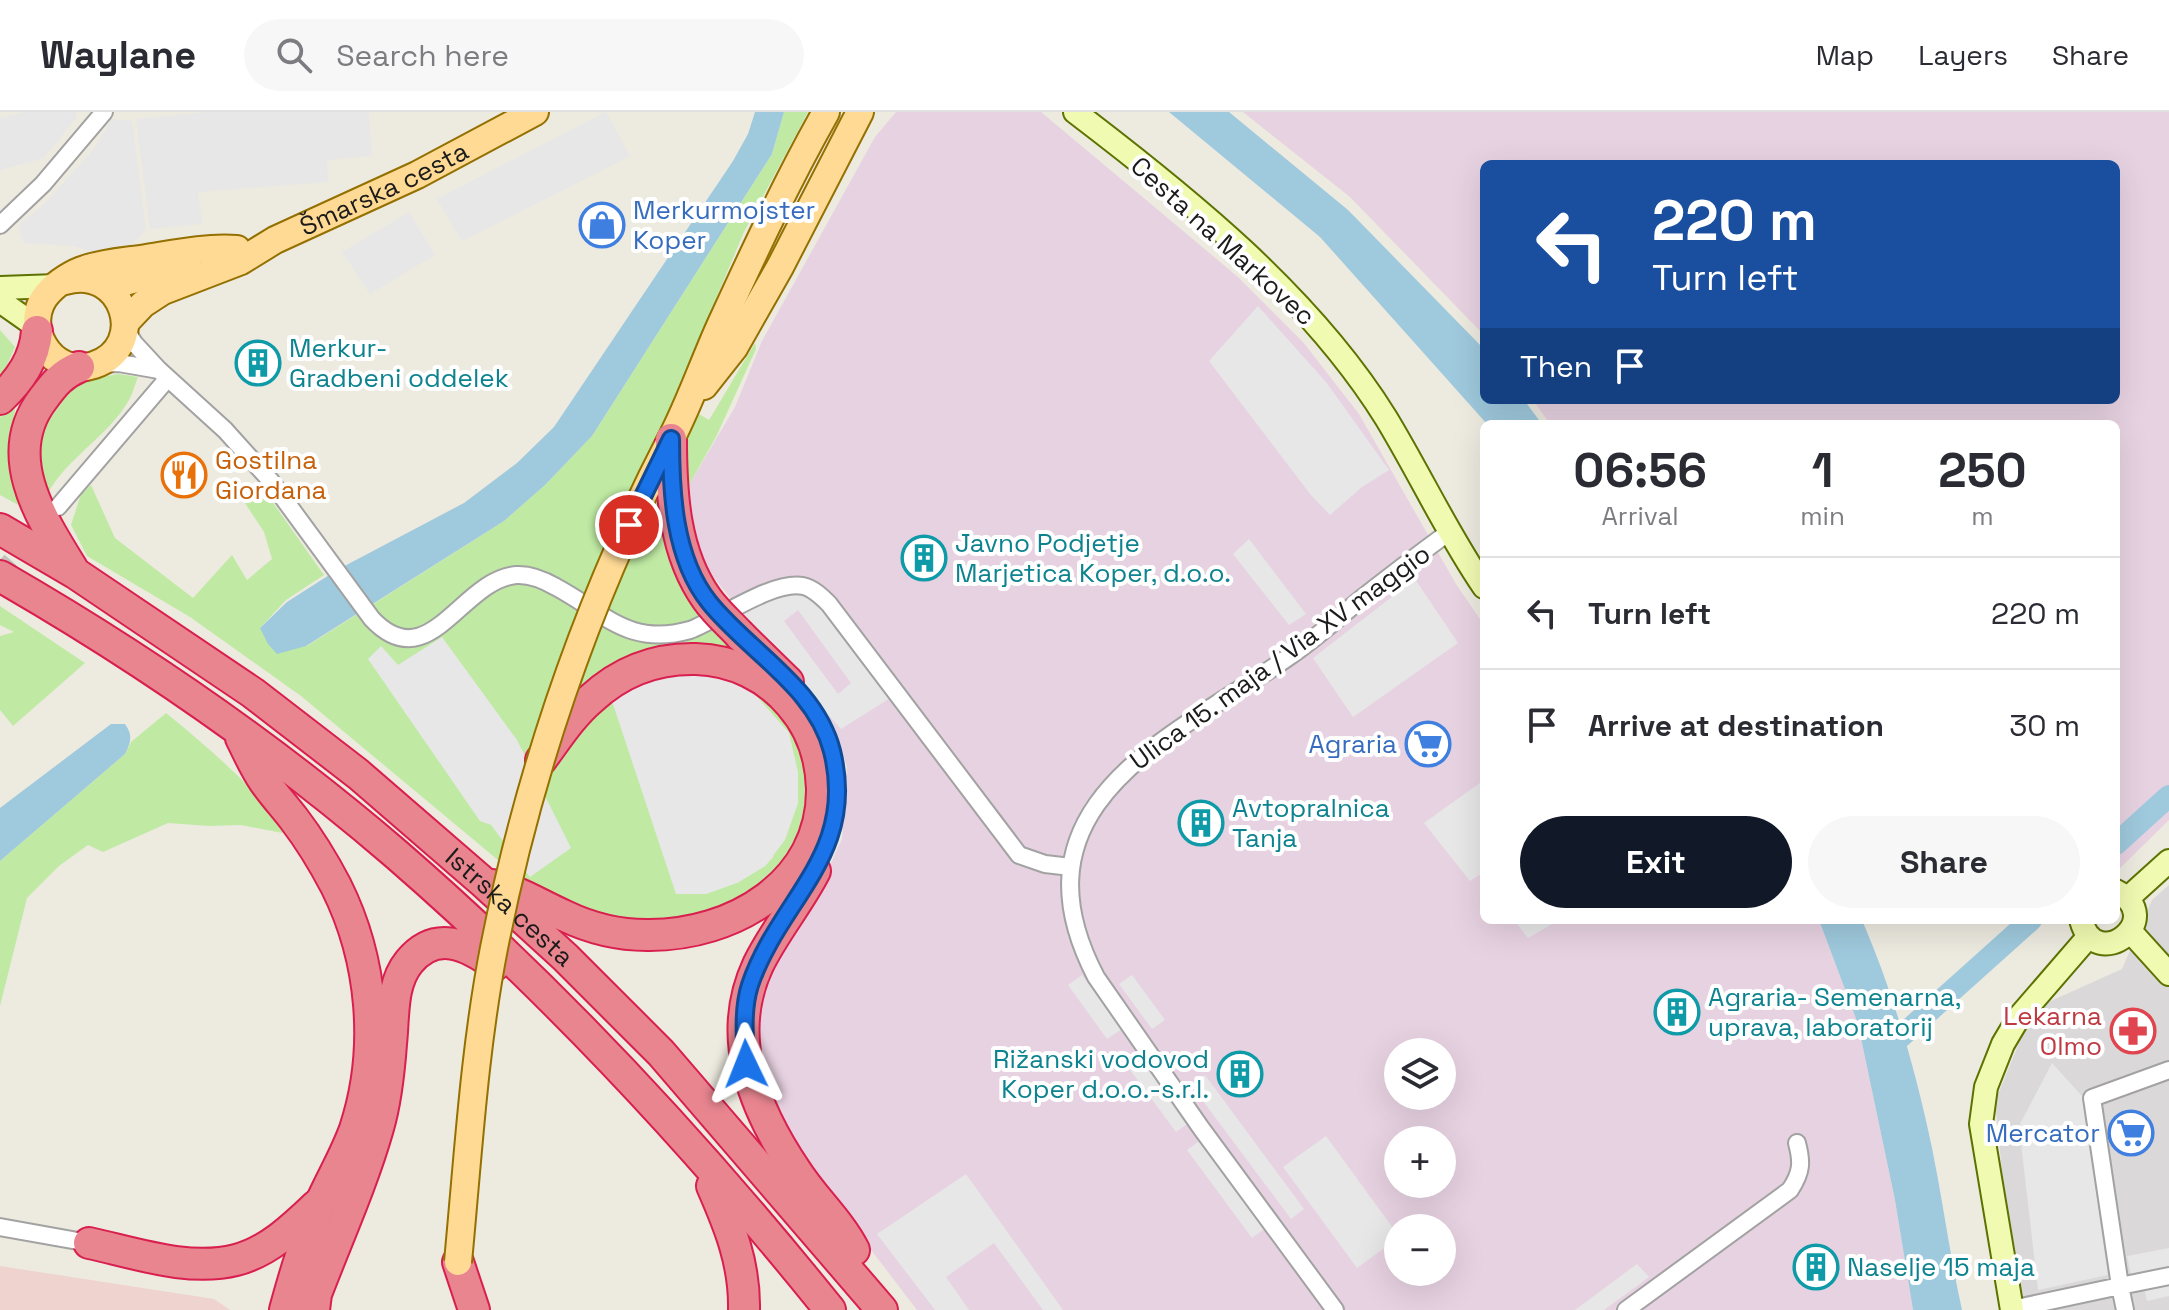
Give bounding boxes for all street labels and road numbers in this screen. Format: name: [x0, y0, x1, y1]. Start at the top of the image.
street label: Šmarska cesta: [294, 134, 474, 243]
street label: Cesta na Markovec: [1124, 149, 1322, 333]
street label: Ulica 15. maja / Via XV maggio: [1123, 536, 1437, 778]
street label: Istrska cesta: [438, 840, 581, 974]

